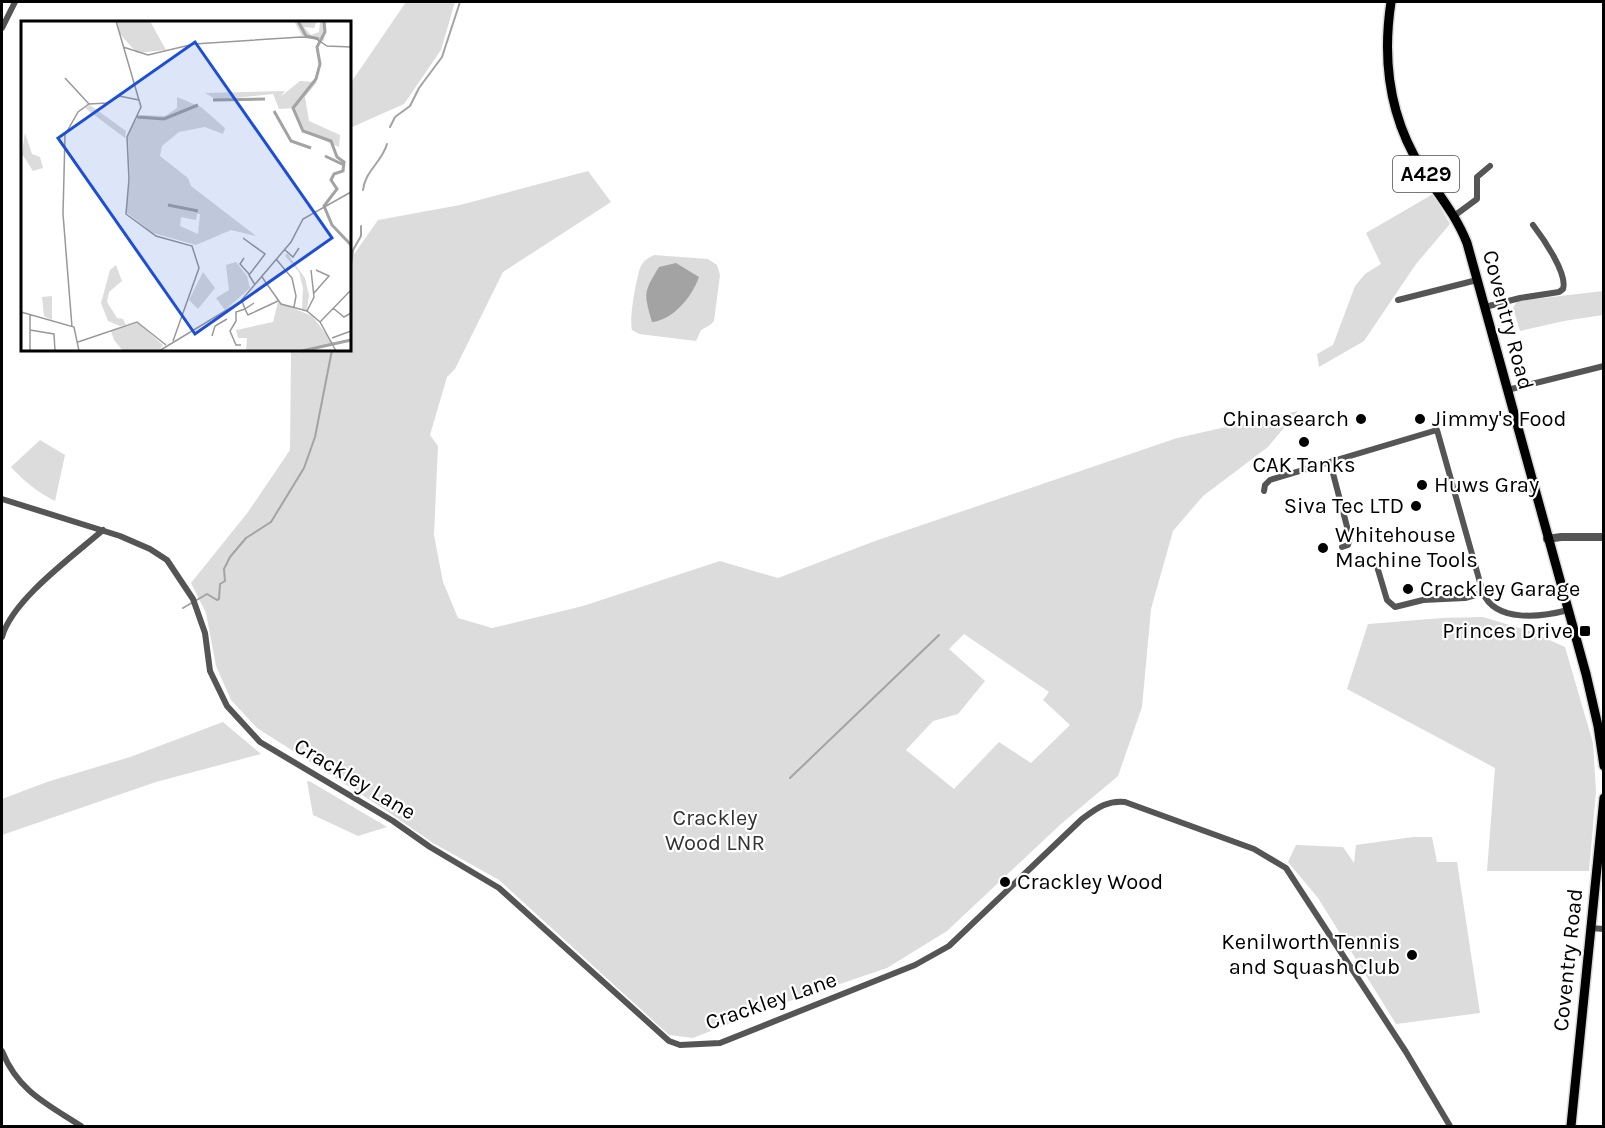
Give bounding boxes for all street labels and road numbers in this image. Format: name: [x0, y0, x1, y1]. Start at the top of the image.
road number: A429: [1393, 156, 1459, 192]
street label: Coventry Road: [1477, 247, 1539, 393]
street label: Crackley Lane: [290, 733, 420, 825]
street label: Coventry Road: [1548, 887, 1588, 1033]
street label: Crackley Lane: [702, 966, 840, 1036]

